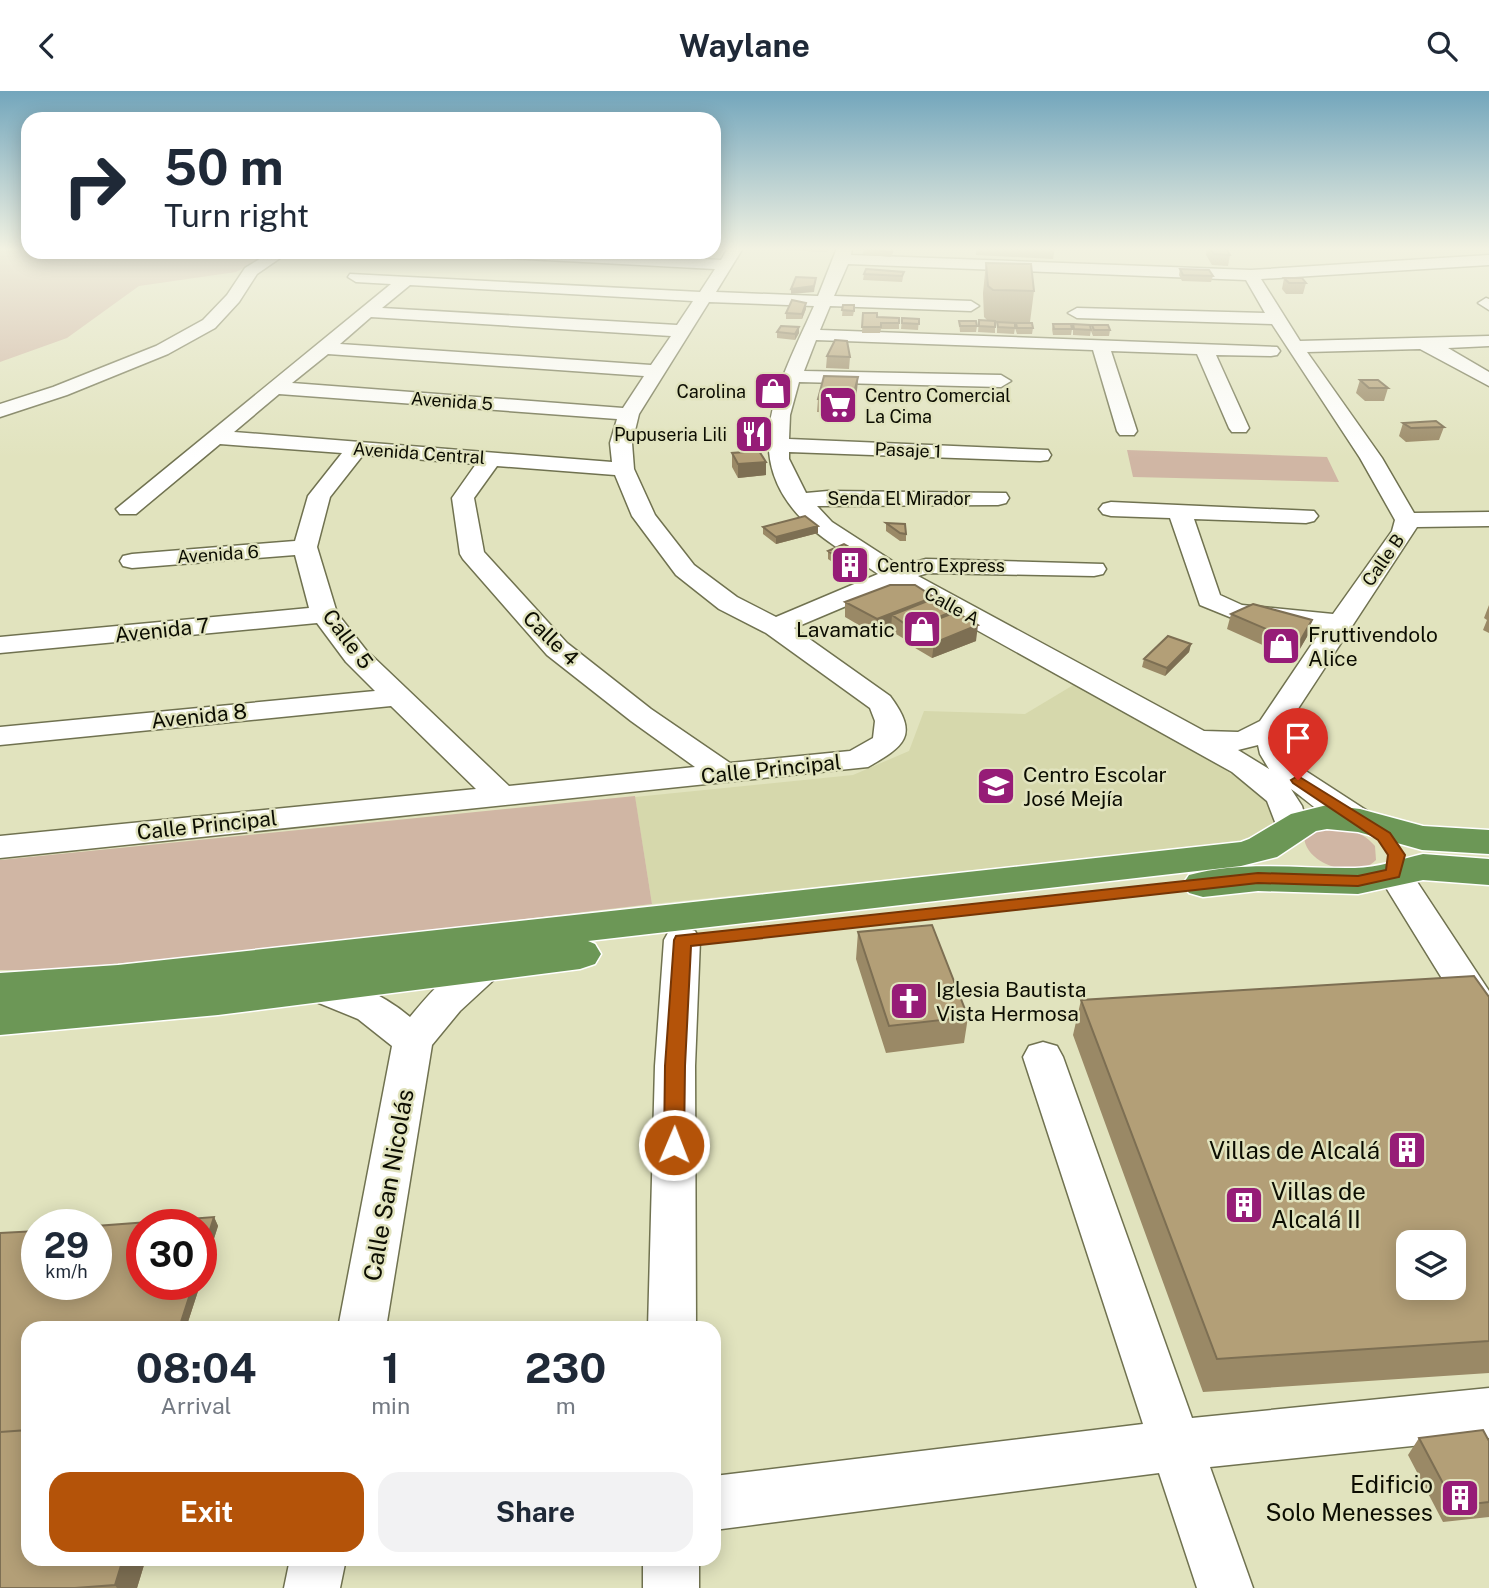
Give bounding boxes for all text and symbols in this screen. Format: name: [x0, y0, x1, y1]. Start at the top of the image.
icon: back: [28, 27, 66, 65]
text: Waylane: [679, 27, 810, 64]
icon: search: [1423, 27, 1461, 65]
text: 50 m: [164, 138, 284, 196]
icon: right: [49, 140, 140, 231]
text: Turn right: [164, 197, 309, 234]
shop icon: Carolina: [752, 370, 794, 412]
place label: Carolina: [676, 381, 746, 402]
supermarket icon: Centro Comercial La Cima: [817, 384, 859, 426]
place label: Centro Comercial La Cima: [865, 385, 1011, 427]
street label: Avenida 5: [410, 388, 494, 414]
restaurant icon: Pupuseria Lili: [733, 413, 775, 455]
place label: Pupuseria Lili: [614, 424, 727, 445]
street label: Avenida Central: [352, 438, 486, 468]
street label: Pasaje 1: [874, 438, 942, 462]
street label: Senda El Mirador: [827, 488, 971, 509]
street label: Calle B: [1357, 530, 1409, 590]
street label: Avenida 6: [176, 541, 260, 567]
building icon: Centro Express: [829, 544, 871, 586]
place label: Centro Express: [877, 555, 1005, 576]
street label: Calle A: [921, 582, 983, 630]
street label: Calle 5: [318, 604, 378, 674]
street label: Calle 4: [518, 605, 584, 671]
shop icon: Lavamatic: [901, 608, 943, 650]
street label: Avenida 7: [113, 613, 211, 647]
place label: Lavamatic: [796, 617, 895, 642]
place label: Fruttivendolo Alice: [1308, 622, 1438, 671]
shop icon: Fruttivendolo Alice: [1260, 625, 1302, 667]
street label: Avenida 8: [150, 699, 248, 733]
pin: [1268, 708, 1328, 780]
icon: arrive: [1279, 719, 1317, 757]
street label: Calle Principal: [700, 749, 842, 789]
place label: Centro Escolar José Mejía: [1023, 762, 1167, 811]
school or university icon: Centro Escolar José Mejía: [975, 765, 1017, 807]
street label: Calle Principal: [136, 805, 278, 845]
place label: Iglesia Bautista Vista Hermosa: [936, 977, 1086, 1026]
church icon: Iglesia Bautista Vista Hermosa: [888, 980, 930, 1022]
street label: Calle San Nicolás: [357, 1087, 419, 1283]
position arrow: [637, 1108, 711, 1182]
building icon: Villas de Alcalá: [1386, 1129, 1428, 1171]
place label: Villas de Alcalá: [1209, 1136, 1380, 1164]
place label: Villas de Alcalá II: [1271, 1177, 1366, 1233]
building icon: Villas de Alcalá II: [1223, 1184, 1265, 1226]
speed limit sign: 30: [126, 1209, 217, 1300]
text: 29: [44, 1225, 89, 1266]
map controls: [1396, 1230, 1466, 1300]
button: layers: [1396, 1230, 1466, 1300]
text: km/h: [45, 1261, 88, 1282]
text: 08:04: [136, 1343, 257, 1392]
text: 1: [382, 1343, 400, 1392]
text: 230: [525, 1343, 606, 1392]
text: Arrival: [161, 1392, 232, 1419]
text: min: [371, 1392, 410, 1419]
text: m: [556, 1392, 576, 1419]
place label: Edificio Solo Menesses: [1265, 1470, 1433, 1526]
button: Exit: [49, 1472, 364, 1552]
button: Share: [378, 1472, 693, 1552]
building icon: Edificio Solo Menesses: [1439, 1477, 1481, 1519]

